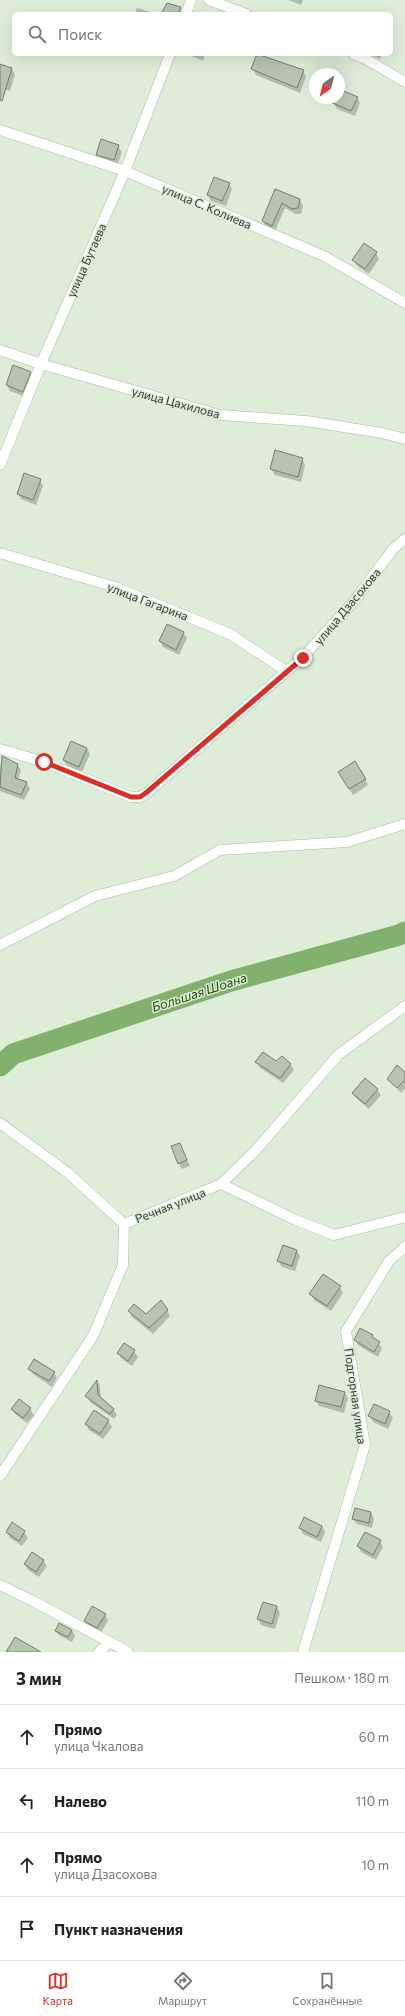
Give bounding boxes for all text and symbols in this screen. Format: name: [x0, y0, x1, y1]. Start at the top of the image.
search box: [12, 12, 393, 56]
icon: search: [26, 23, 48, 45]
text: Поиск: [58, 25, 102, 43]
north arrow: [309, 68, 345, 104]
street label: улица С. Колиева: [160, 181, 254, 231]
street label: улица Бутаева: [63, 221, 109, 299]
street label: улица Цахилова: [130, 384, 222, 420]
street label: улица Дзасохова: [311, 565, 383, 647]
street label: улица Гагарина: [106, 579, 190, 623]
route end: [294, 649, 312, 667]
route start: [35, 753, 53, 771]
water label: Большая Шоана: [149, 969, 249, 1015]
street label: Речная улица: [133, 1185, 207, 1225]
street label: Подгорная улица: [342, 1347, 370, 1445]
text: 3 мин: [16, 1668, 62, 1689]
text: Пешком · 180 m: [294, 1670, 389, 1686]
text: Прямо: [54, 1720, 102, 1738]
icon: ahead: [16, 1726, 38, 1748]
text: 60 m: [359, 1729, 389, 1745]
text: улица Чкалова: [54, 1738, 143, 1754]
icon: left: [16, 1790, 38, 1812]
text: Налево: [54, 1792, 107, 1810]
text: 110 m: [356, 1793, 389, 1809]
text: Прямо: [54, 1848, 102, 1866]
icon: ahead: [16, 1854, 38, 1876]
text: 10 m: [361, 1857, 389, 1873]
text: улица Дзасохова: [54, 1866, 157, 1882]
icon: arrive: [16, 1918, 38, 1940]
text: Пункт назначения: [54, 1920, 183, 1938]
tab: Карта: [43, 1970, 73, 2007]
tab: Маршрут: [158, 1970, 207, 2007]
tab: Сохранённые: [292, 1970, 362, 2007]

